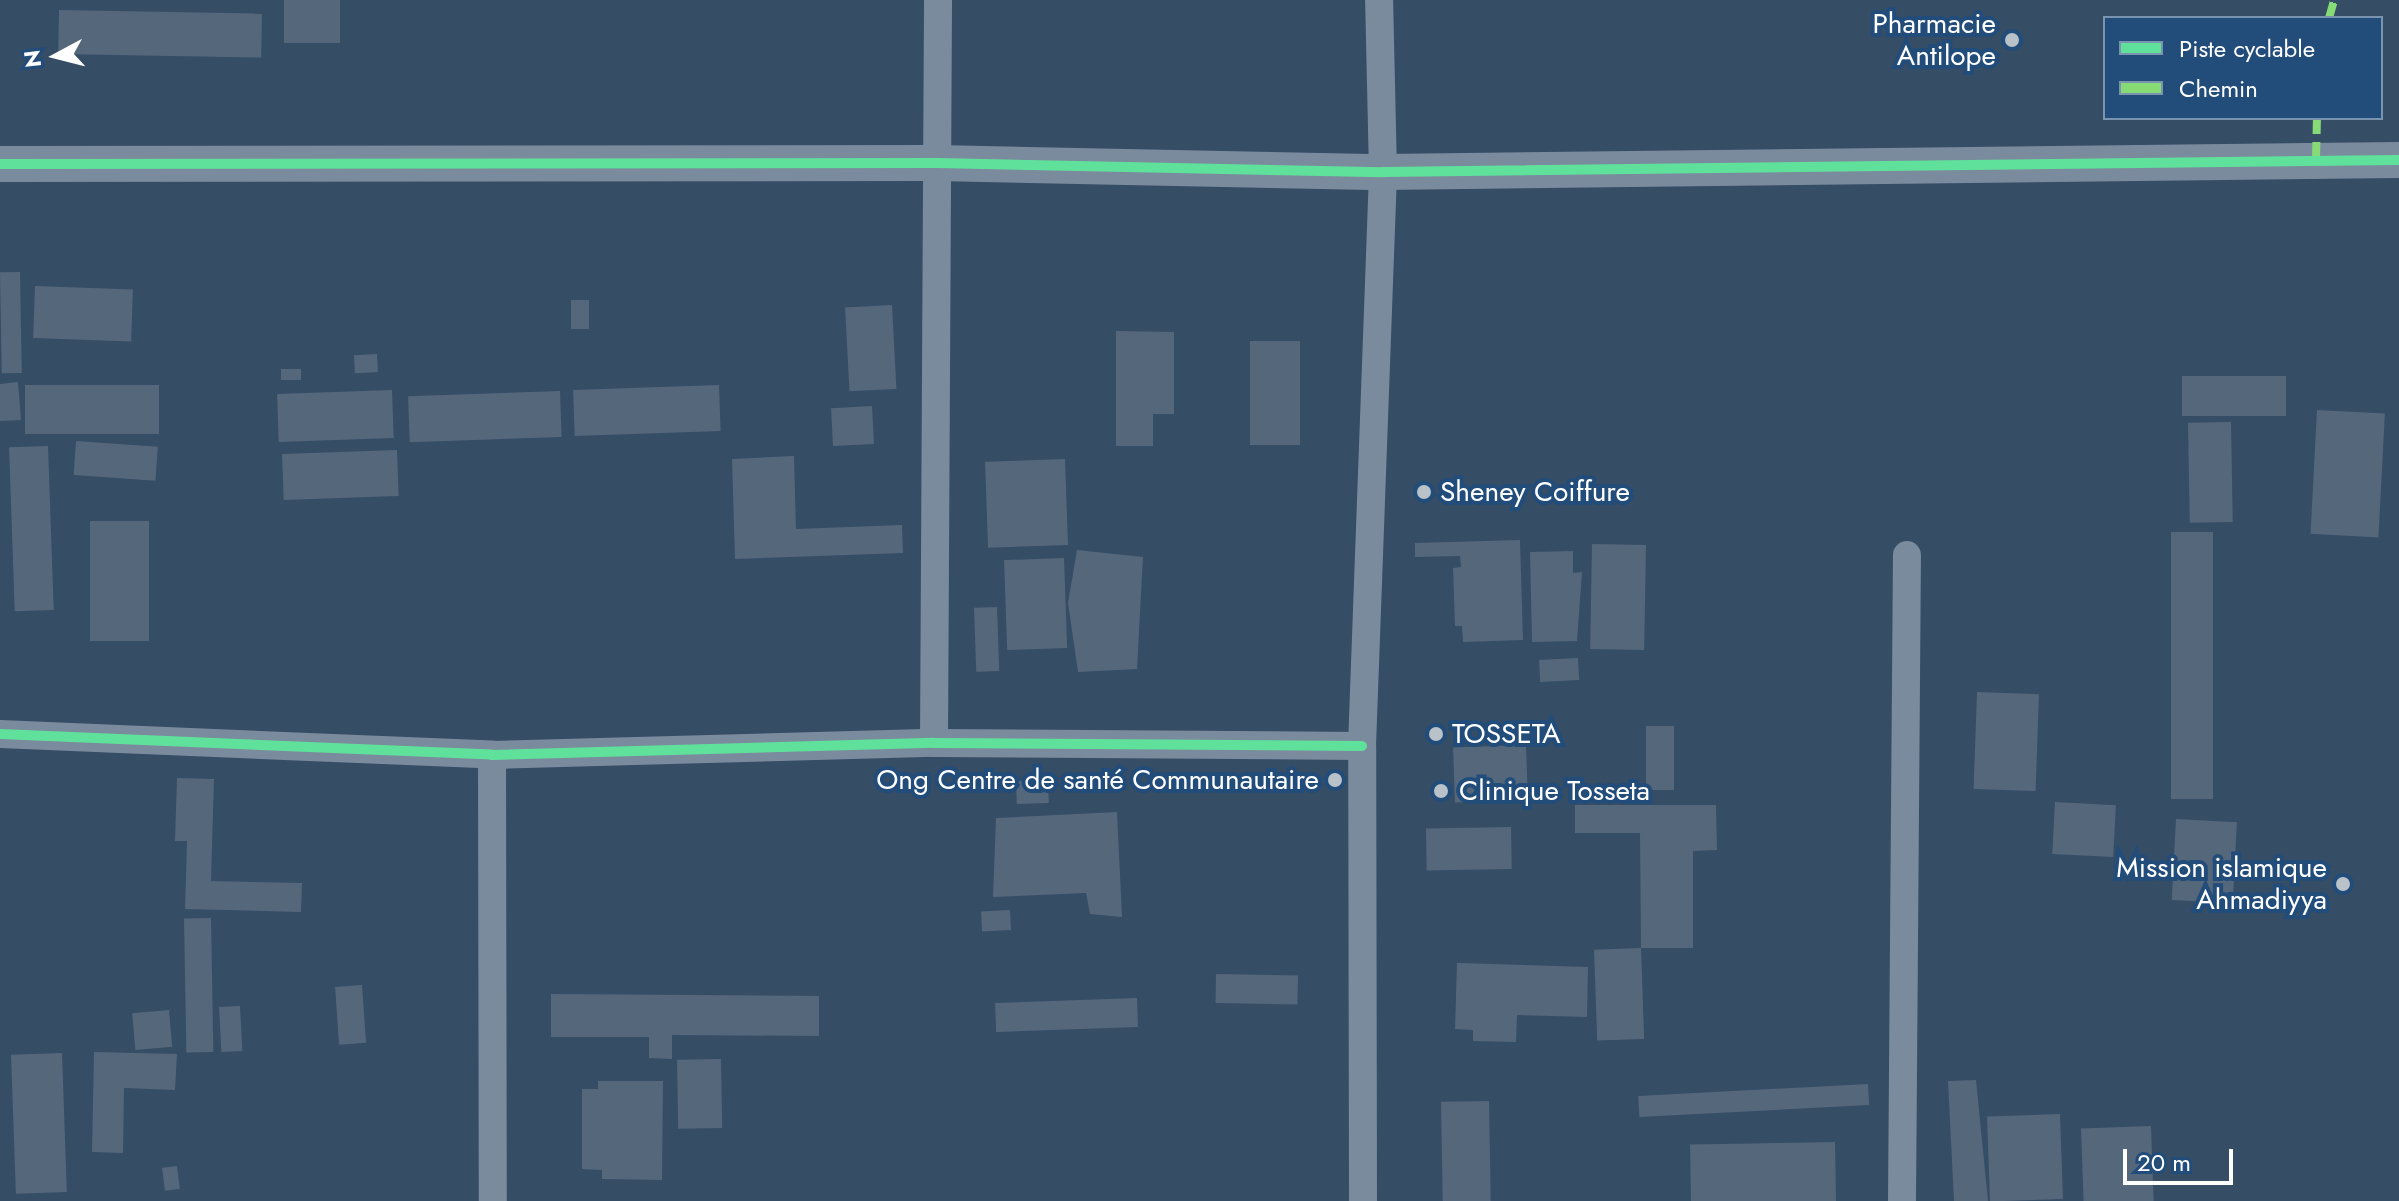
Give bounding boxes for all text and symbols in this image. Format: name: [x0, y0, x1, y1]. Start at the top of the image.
place label: Pharmacie Antilope: [1872, 7, 1996, 73]
north arrow: [16, 16, 96, 96]
legend: [2103, 16, 2383, 120]
marker: Pharmacie Antilope: [2003, 31, 2021, 49]
text: Piste cyclable: [2179, 31, 2315, 66]
text: N: [15, 48, 49, 70]
text: Chemin: [2179, 71, 2258, 106]
place label: Sheney Coiffure: [1440, 475, 1630, 509]
marker: Sheney Coiffure: [1415, 483, 1433, 501]
place label: TOSSETA: [1452, 717, 1561, 751]
marker: TOSSETA: [1427, 725, 1445, 743]
place label: Ong Centre de santé Communautaire: [876, 763, 1319, 797]
marker: Ong Centre de santé Communautaire: [1326, 771, 1344, 789]
place label: Clinique Tosseta: [1459, 774, 1650, 808]
marker: Clinique Tosseta: [1430, 780, 1452, 802]
place label: Mission islamique Ahmadiyya: [2116, 851, 2327, 917]
marker: Mission islamique Ahmadiyya: [2334, 875, 2352, 893]
scale bar: [2127, 1133, 2237, 1183]
text: 20 m: [2137, 1145, 2191, 1180]

